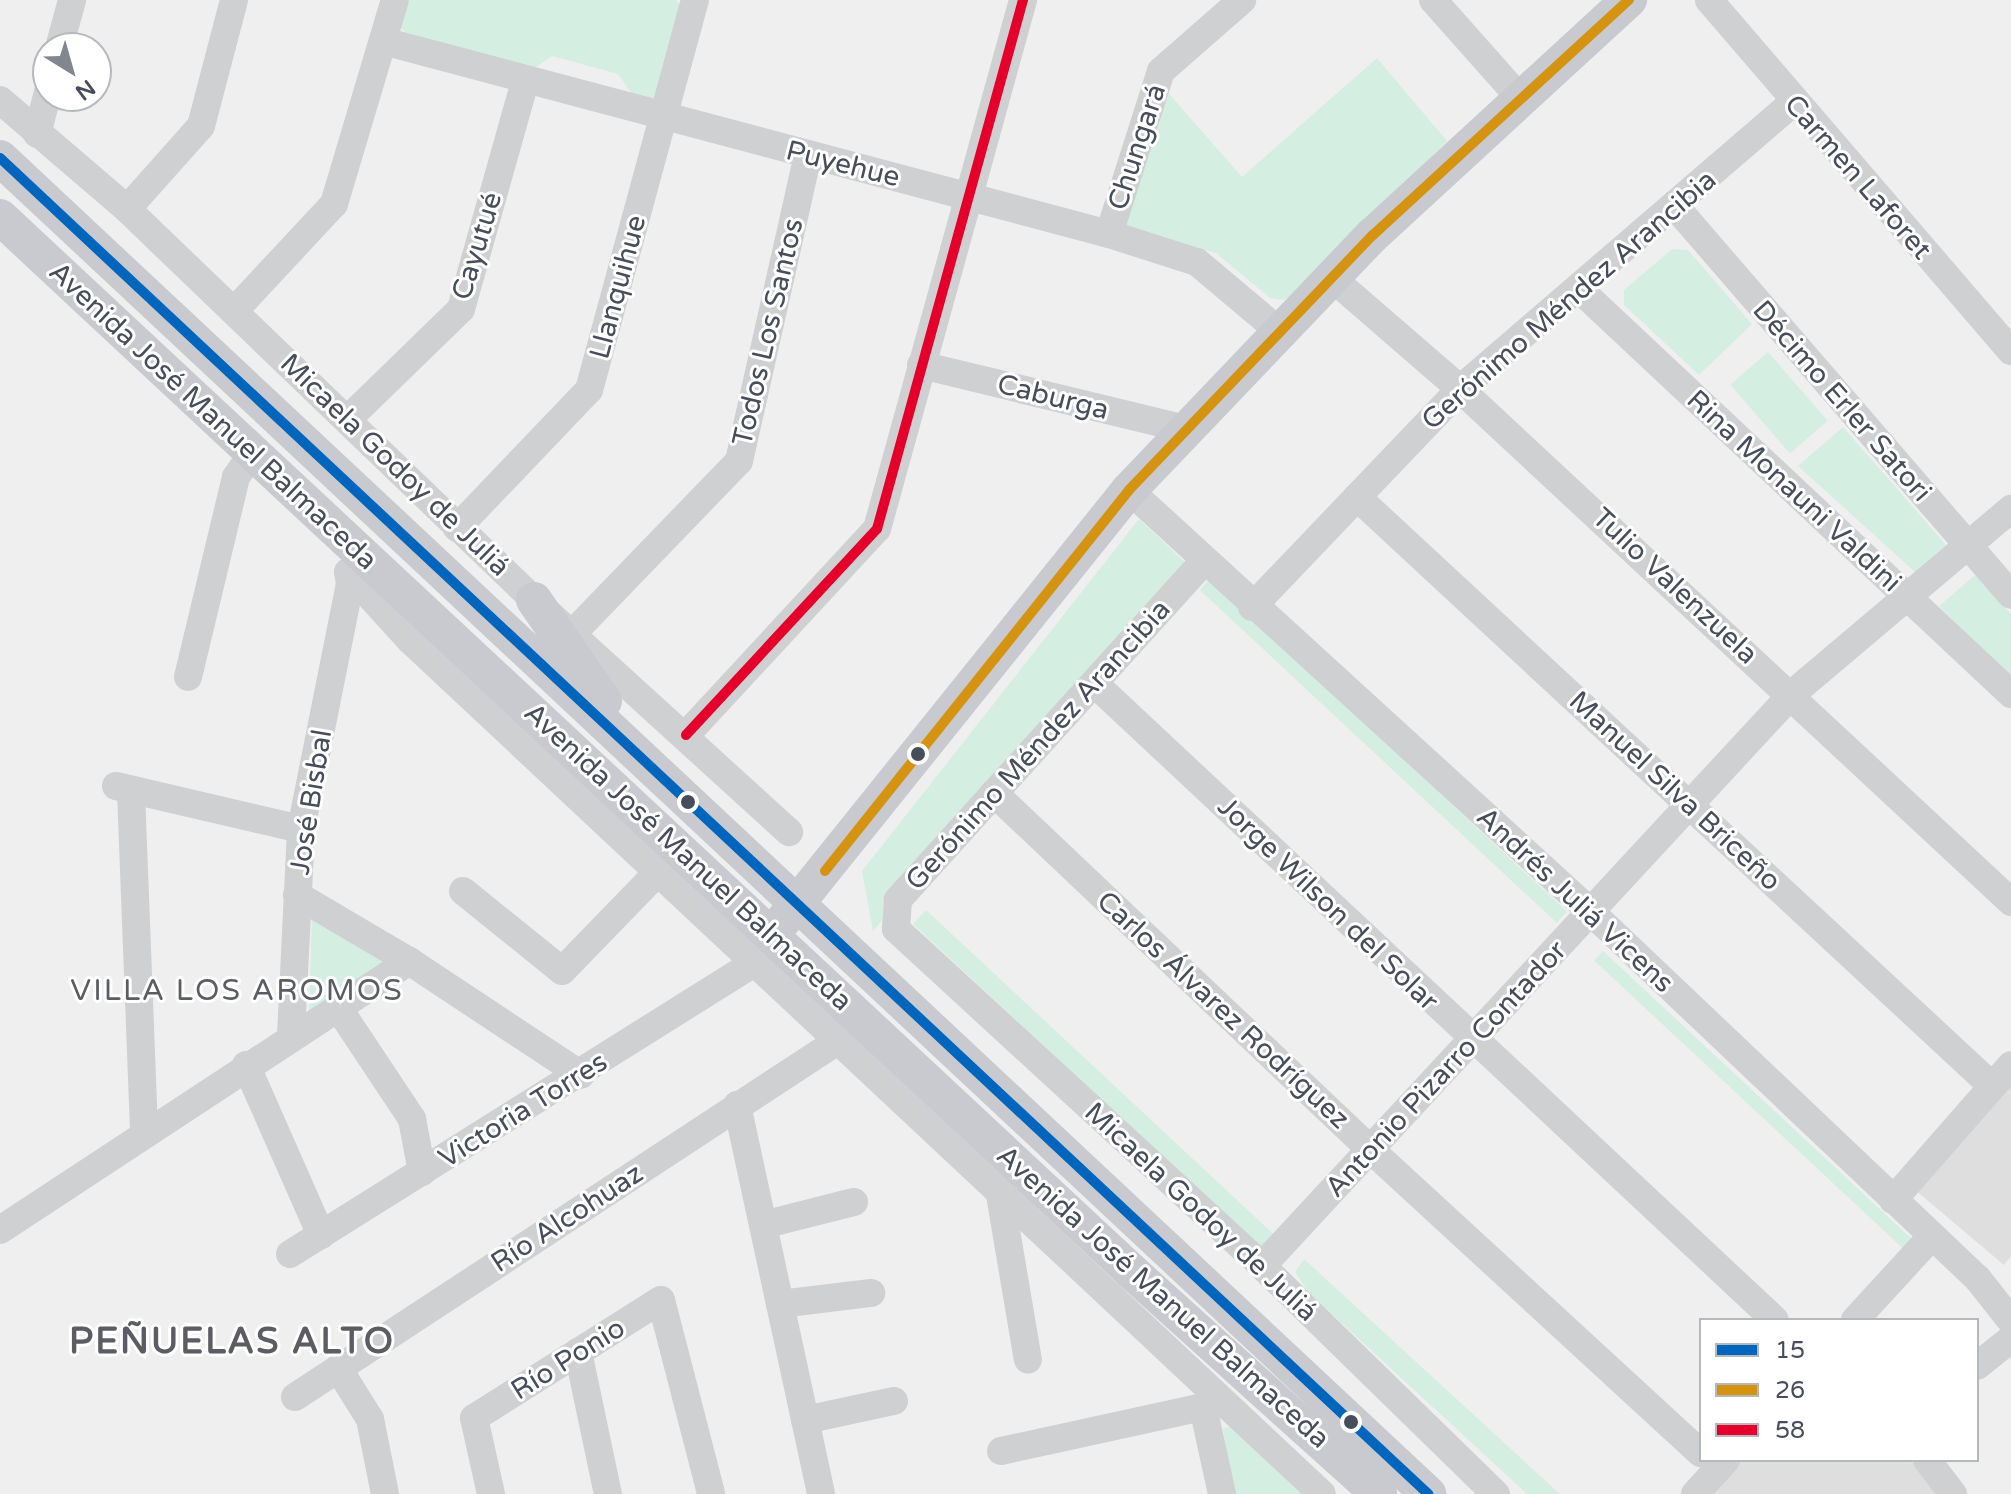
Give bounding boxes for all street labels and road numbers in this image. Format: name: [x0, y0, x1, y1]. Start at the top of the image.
street label: Chungará: [1101, 80, 1173, 214]
street label: Carmen Laforet: [1777, 88, 1939, 266]
street label: Puyehue: [783, 134, 903, 194]
street label: Gerónimo Méndez Arancibia: [1415, 163, 1723, 437]
street label: Cayutué: [445, 188, 509, 304]
street label: Llanquihue: [583, 211, 653, 363]
street label: Todos Los Santos: [726, 215, 810, 449]
street label: Avenida José Manuel Balmaceda: [42, 255, 384, 577]
street label: Décimo Erler Satori: [1746, 294, 1938, 508]
street label: Micaela Godoy de Juliá: [273, 347, 517, 583]
street label: Caburga: [994, 367, 1112, 427]
street label: Rina Monauni Valdini: [1680, 383, 1908, 599]
street label: Tulio Valenzuela: [1585, 501, 1765, 671]
street label: Gerónimo Méndez Arancibia: [899, 593, 1177, 897]
street label: Manuel Silva Briceño: [1562, 684, 1788, 898]
street label: Avenida José Manuel Balmaceda: [517, 696, 859, 1018]
street label: José Bisbal: [283, 727, 339, 877]
street label: Jorge Wilson del Solar: [1211, 790, 1445, 1018]
street label: Andrés Juliá Vicens: [1470, 800, 1680, 1000]
street label: Carlos Álvarez Rodríguez: [1090, 884, 1356, 1136]
street label: Antonio Pizarro Contador: [1318, 934, 1574, 1204]
street label: Victoria Torres: [433, 1045, 613, 1175]
street label: Micaela Godoy de Juliá: [1078, 1095, 1324, 1329]
street label: Avenida José Manuel Balmaceda: [990, 1139, 1336, 1455]
street label: Río Alcohuaz: [485, 1156, 649, 1280]
street label: Río Ponio: [505, 1311, 631, 1407]

